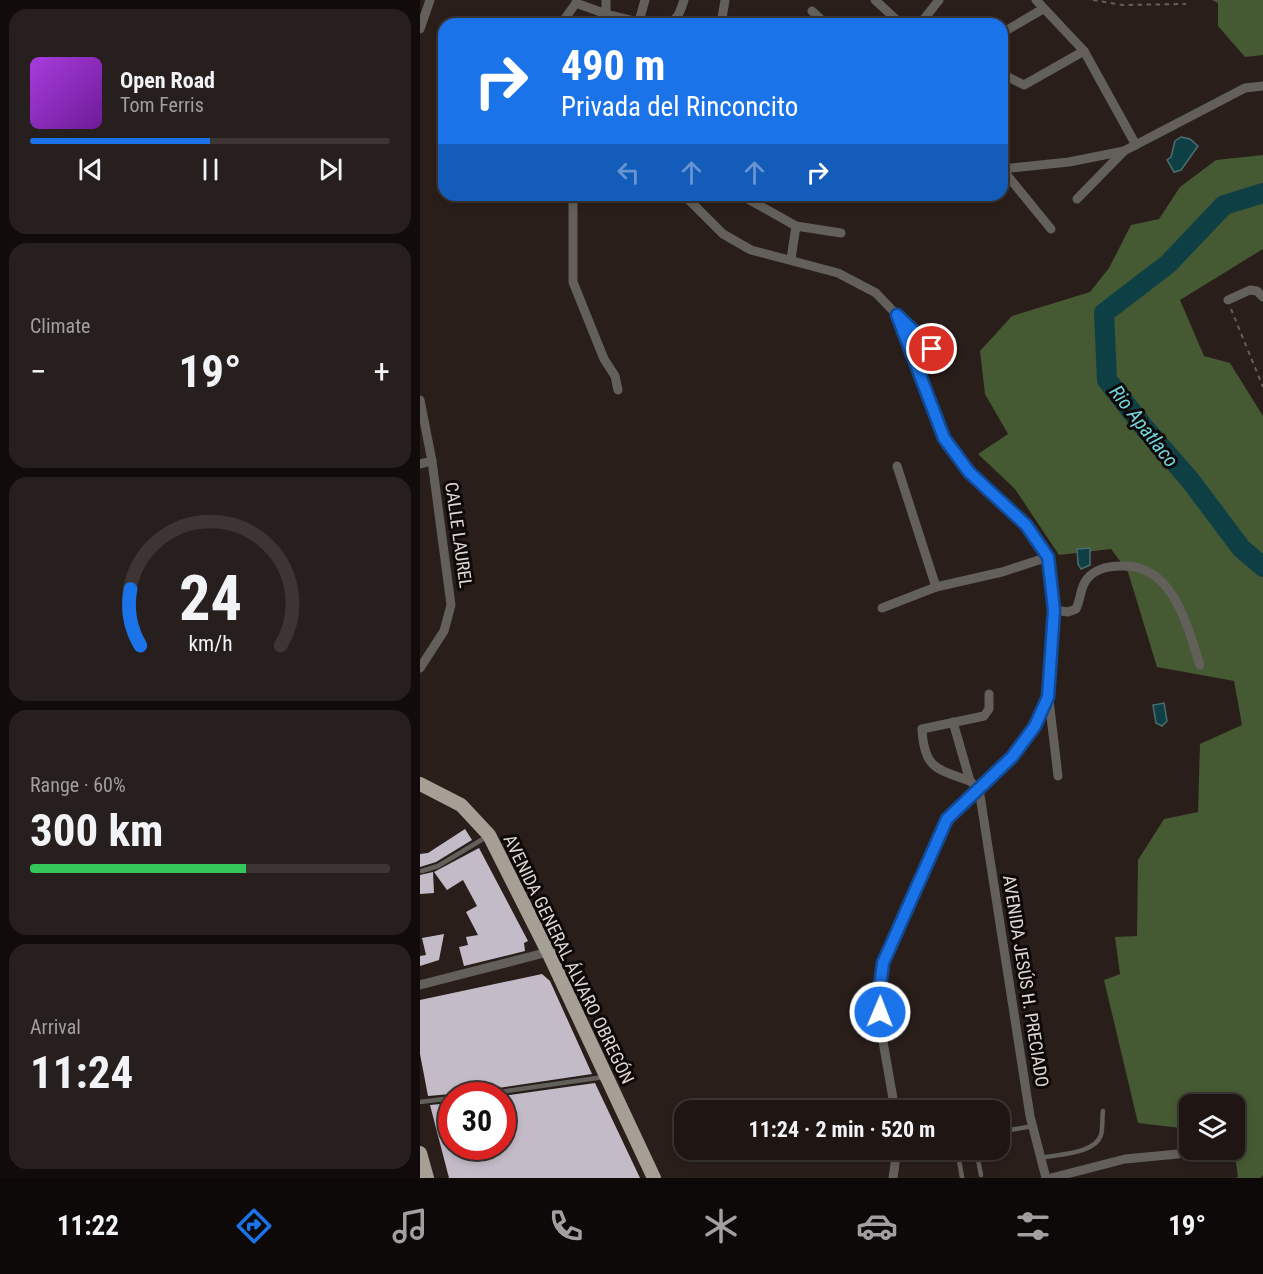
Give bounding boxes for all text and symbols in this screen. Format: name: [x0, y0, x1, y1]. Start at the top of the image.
text: 490 m: [561, 41, 666, 90]
icon: right: [462, 42, 540, 120]
text: Open Road: [120, 68, 215, 93]
text: Privada del Rinconcito: [561, 91, 798, 123]
text: Tom Ferris: [120, 93, 204, 117]
icon: previous: [74, 153, 107, 186]
icon: pause: [194, 153, 227, 186]
icon: next: [314, 153, 347, 186]
icon: left: [612, 156, 645, 189]
icon: ahead: [675, 156, 708, 189]
icon: ahead: [738, 156, 771, 189]
icon: right: [801, 156, 834, 189]
text: Climate: [30, 314, 90, 338]
pin: [906, 323, 957, 374]
icon: arrive: [915, 332, 948, 365]
text: 19°: [179, 345, 242, 398]
text: −: [30, 352, 47, 391]
text: +: [374, 352, 390, 391]
water label: Rio Apatlaco: [1105, 380, 1183, 472]
street label: CALLE LAUREL: [441, 481, 477, 590]
text: 24: [178, 562, 242, 635]
text: km/h: [188, 631, 232, 656]
text: Range · 60%: [30, 773, 126, 797]
text: 300 km: [30, 804, 163, 857]
street label: AVENIDA GENERAL ÁLVARO OBREGÓN: [499, 831, 639, 1087]
street label: AVENIDA JESÚS H. PRECIADO: [999, 874, 1053, 1088]
position arrow: [848, 980, 912, 1044]
text: Arrival: [30, 1015, 81, 1039]
text: 11:24: [30, 1046, 133, 1099]
speed limit sign: 30: [438, 1082, 516, 1160]
map controls: [1179, 1094, 1245, 1160]
button: layers: [1179, 1094, 1245, 1160]
text: 11:24 · 2 min · 520 m: [749, 1117, 935, 1142]
icon: directions: [233, 1205, 275, 1247]
icon: music: [389, 1205, 431, 1247]
icon: phone: [545, 1205, 587, 1247]
icon: climate: [700, 1205, 742, 1247]
icon: car: [856, 1205, 898, 1247]
icon: filters: [1012, 1205, 1054, 1247]
text: 11:22: [57, 1210, 119, 1242]
text: 19°: [1168, 1210, 1206, 1242]

